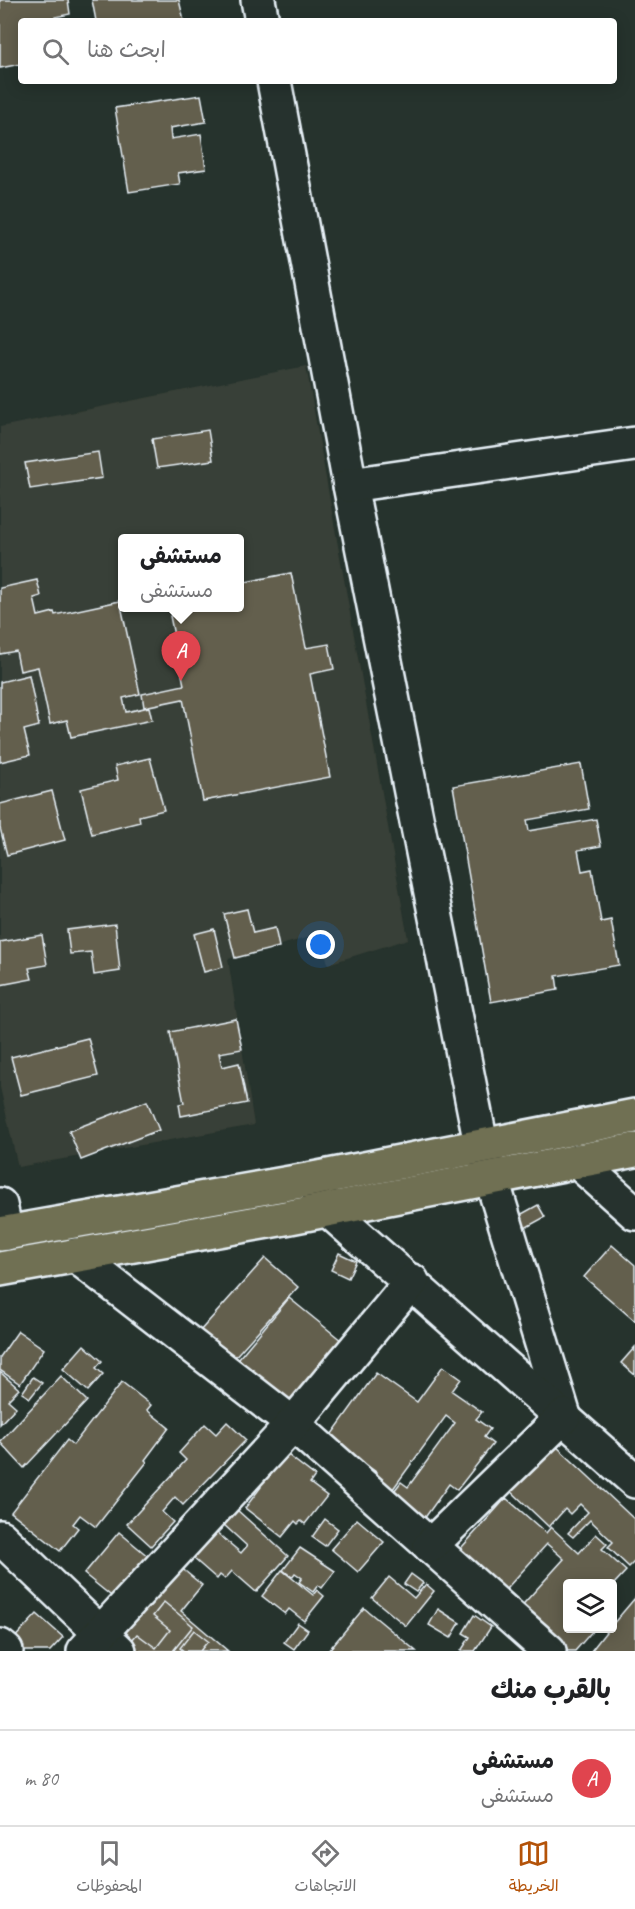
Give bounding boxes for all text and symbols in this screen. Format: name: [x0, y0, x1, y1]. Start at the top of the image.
search box: [18, 18, 617, 84]
icon: search: [39, 35, 72, 68]
text: ابحث هنا: [87, 36, 166, 64]
popup: [118, 534, 244, 612]
text: مستشفى: [140, 542, 222, 570]
text: مستشفى: [140, 578, 213, 603]
pin: A: [162, 632, 201, 681]
your location: [306, 930, 335, 959]
map controls: [563, 1579, 617, 1633]
button: layers: [563, 1579, 617, 1633]
text: بالقرب منك: [491, 1673, 611, 1706]
text: مستشفى: [472, 1747, 554, 1775]
text: 80 m: [24, 1766, 58, 1791]
text: A: [586, 1766, 597, 1791]
text: مستشفى: [481, 1783, 554, 1808]
tab: المحفوظات: [76, 1837, 142, 1900]
tab: الاتجاهات: [295, 1837, 356, 1900]
tab: الخريطة: [509, 1837, 559, 1900]

